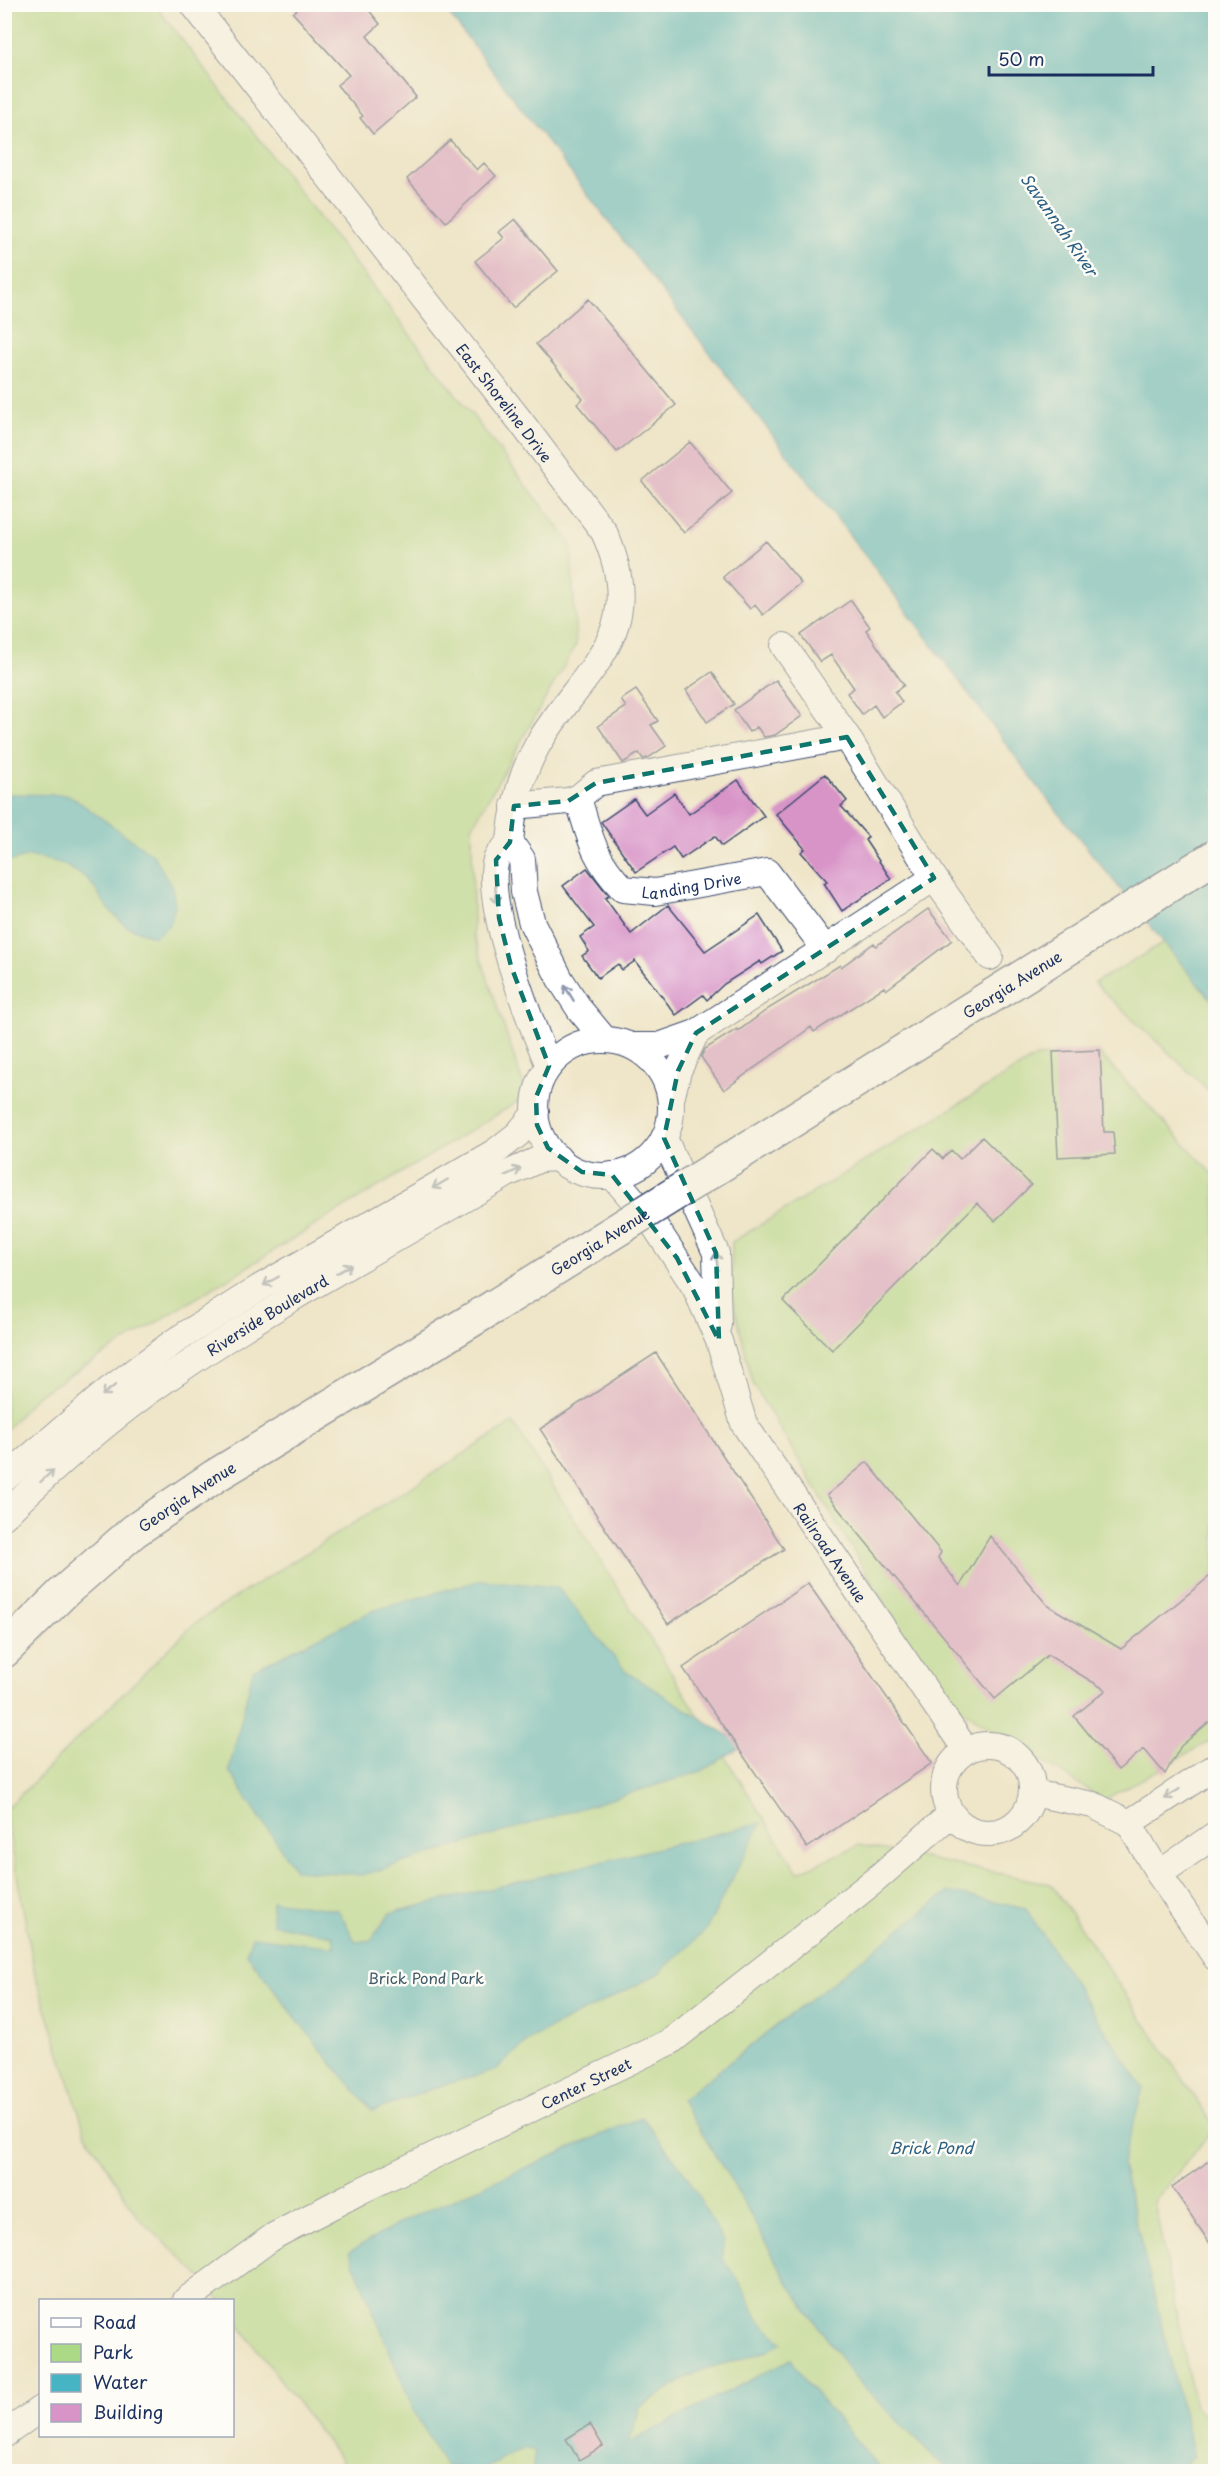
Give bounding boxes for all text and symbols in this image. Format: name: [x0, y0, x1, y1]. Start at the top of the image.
scale bar: [989, 39, 1152, 77]
text: 50 m: [998, 45, 1045, 72]
water label: Savannah River: [1016, 168, 1106, 282]
street label: East Shoreline Drive: [451, 338, 559, 467]
street label: Landing Drive: [641, 865, 743, 904]
one-way arrow: [491, 885, 502, 905]
street label: Georgia Avenue: [958, 944, 1066, 1023]
one-way arrow: [563, 985, 575, 1002]
one-way arrow: [504, 1165, 522, 1177]
one-way arrow: [432, 1178, 449, 1190]
street label: Georgia Avenue: [545, 1201, 653, 1281]
one-way arrow: [711, 1252, 722, 1272]
one-way arrow: [335, 1263, 352, 1275]
street label: Riverside Boulevard: [201, 1268, 332, 1361]
one-way arrow: [263, 1275, 280, 1287]
one-way arrow: [102, 1383, 118, 1396]
street label: Georgia Avenue: [133, 1455, 239, 1537]
one-way arrow: [40, 1469, 55, 1483]
street label: Railroad Avenue: [789, 1497, 873, 1606]
one-way arrow: [1164, 1788, 1181, 1800]
park label: Brick Pond Park: [368, 1966, 484, 1989]
street label: Center Street: [536, 2051, 635, 2114]
water label: Brick Pond: [889, 2135, 975, 2159]
legend: [39, 2299, 234, 2437]
text: Road: [93, 2308, 137, 2335]
text: Park: [93, 2338, 133, 2365]
text: Water: [93, 2368, 148, 2395]
text: Building: [93, 2398, 163, 2425]

